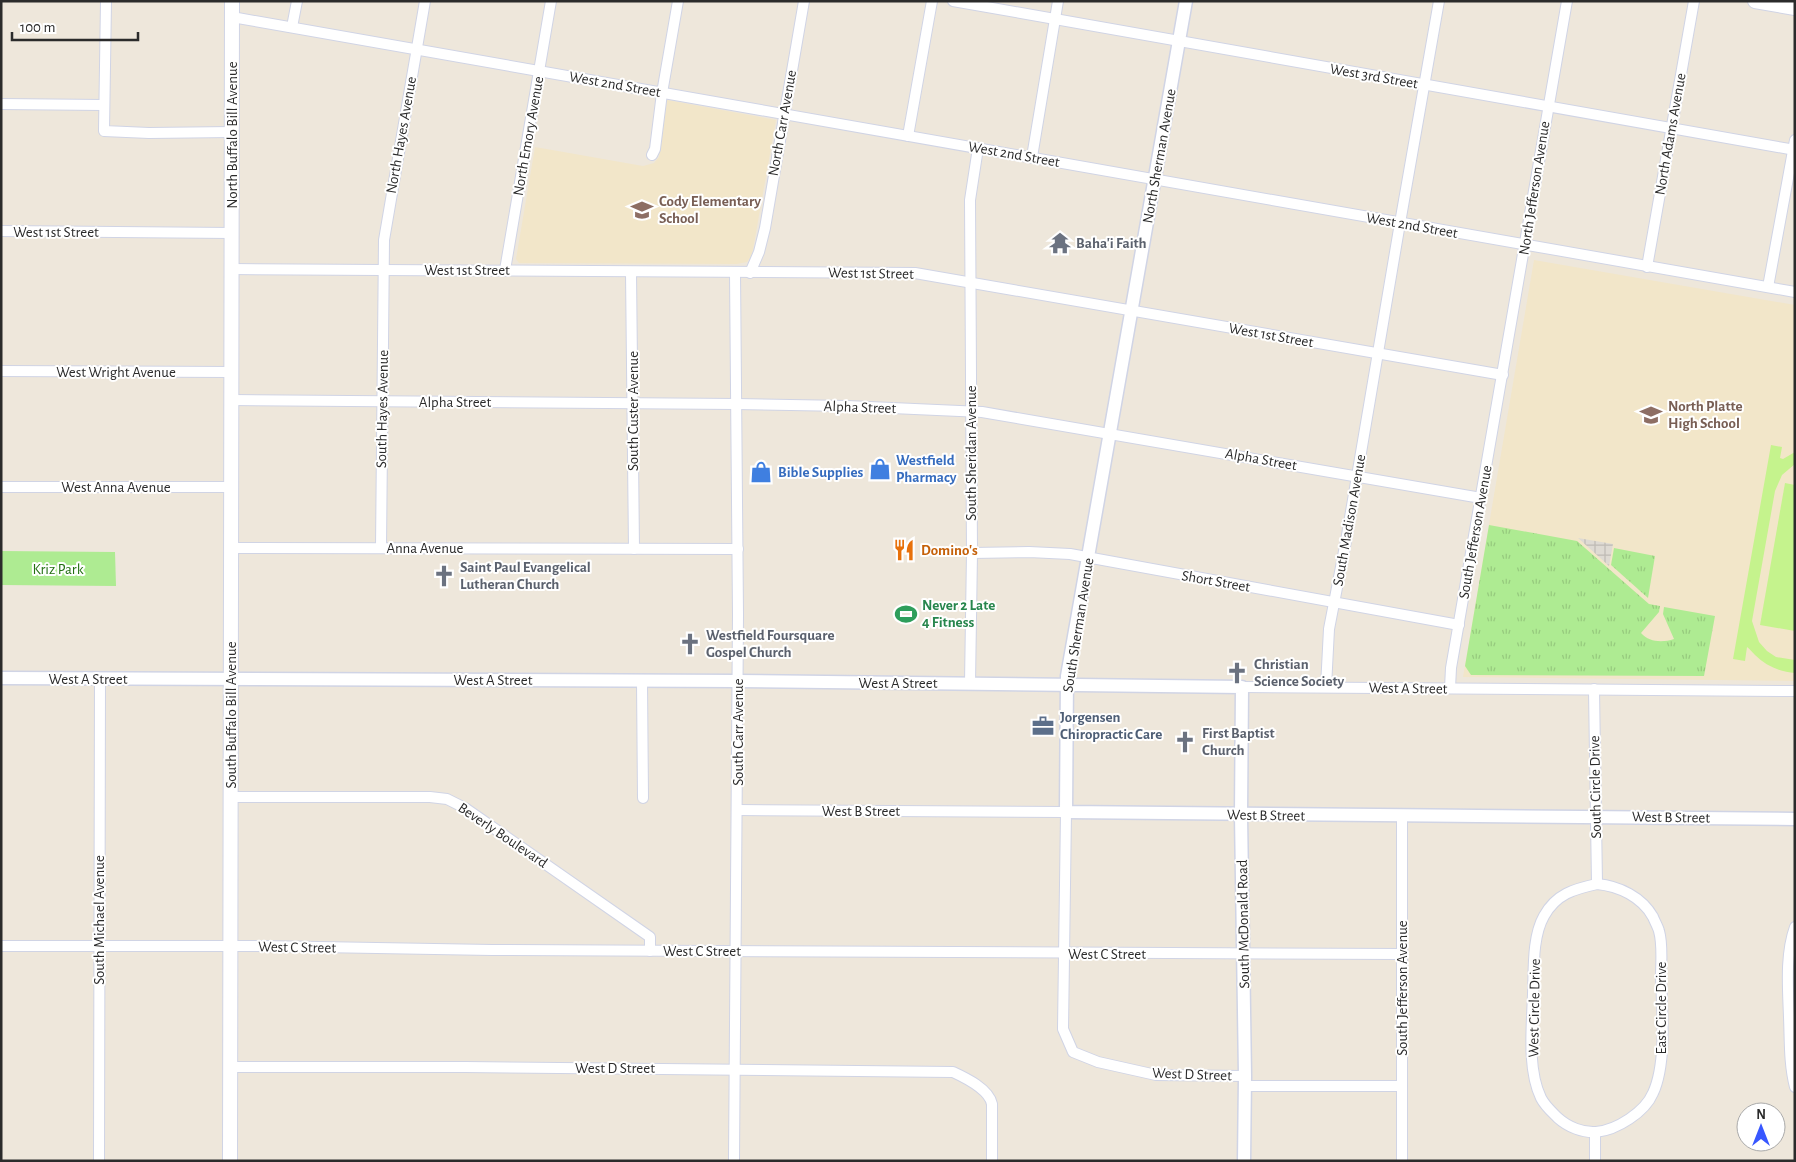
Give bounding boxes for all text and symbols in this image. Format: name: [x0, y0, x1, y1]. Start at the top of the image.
scale bar: [12, 10, 139, 42]
text: 100 m: [20, 20, 55, 35]
street label: North Buffalo Bill Avenue: [225, 61, 240, 209]
street label: West 3rd Street: [1329, 61, 1419, 92]
street label: West 2nd Street: [568, 69, 662, 100]
street label: North Carr Avenue: [766, 69, 799, 177]
street label: North Adams Avenue: [1652, 72, 1689, 196]
street label: North Hayes Avenue: [384, 75, 419, 195]
street label: North Emory Avenue: [511, 75, 546, 197]
street label: North Sherman Avenue: [1140, 88, 1179, 224]
street label: North Jefferson Avenue: [1516, 120, 1553, 256]
street label: West 2nd Street: [967, 139, 1061, 170]
place label: Cody Elementary School: [659, 194, 761, 226]
school or university icon: Cody Elementary School: [629, 197, 655, 223]
street label: West 2nd Street: [1365, 210, 1459, 241]
street label: West 1st Street: [13, 225, 99, 240]
temple icon: Baha'i Faith: [1047, 230, 1073, 256]
place label: Baha'i Faith: [1076, 236, 1147, 251]
street label: West 1st Street: [424, 263, 510, 278]
street label: West 1st Street: [828, 265, 914, 282]
street label: West 1st Street: [1227, 321, 1315, 350]
street label: South Hayes Avenue: [374, 350, 391, 468]
street label: South Custer Avenue: [626, 351, 641, 471]
street label: West Wright Avenue: [56, 365, 176, 380]
street label: South Sheridan Avenue: [964, 385, 979, 521]
street label: Alpha Street: [419, 395, 491, 410]
street label: Alpha Street: [823, 399, 897, 416]
place label: North Platte High School: [1668, 399, 1743, 431]
school or university icon: North Platte High School: [1638, 402, 1664, 428]
street label: Alpha Street: [1224, 446, 1298, 473]
place label: Westfield Pharmacy: [896, 453, 957, 485]
street label: South Madison Avenue: [1331, 453, 1368, 587]
shop icon: Westfield Pharmacy: [867, 456, 893, 482]
shop icon: Bible Supplies: [748, 459, 774, 485]
street label: South Jefferson Avenue: [1456, 464, 1495, 600]
place label: Bible Supplies: [778, 465, 864, 480]
street label: West Anna Avenue: [61, 480, 171, 495]
restaurant icon: Domino's: [891, 537, 917, 563]
street label: Anna Avenue: [387, 541, 464, 556]
place label: Domino's: [921, 543, 978, 558]
street label: South Sherman Avenue: [1060, 557, 1097, 693]
place label: Saint Paul Evangelical Lutheran Church: [460, 560, 591, 592]
park label: Kriz Park: [32, 562, 84, 577]
church icon: Saint Paul Evangelical Lutheran Church: [431, 563, 457, 589]
street label: Short Street: [1180, 568, 1252, 595]
place label: Never 2 Late 4 Fitness: [922, 598, 995, 630]
sports icon: Never 2 Late 4 Fitness: [893, 601, 919, 627]
place label: Westfield Foursquare Gospel Church: [706, 628, 835, 660]
church icon: Westfield Foursquare Gospel Church: [677, 631, 703, 657]
street label: South Buffalo Bill Avenue: [224, 641, 239, 789]
place label: Christian Science Society: [1254, 657, 1345, 689]
church icon: Christian Science Society: [1224, 660, 1250, 686]
street label: West A Street: [49, 672, 128, 687]
street label: West A Street: [454, 673, 533, 688]
street label: West A Street: [859, 676, 938, 691]
street label: South Carr Avenue: [731, 678, 746, 786]
street label: West A Street: [1368, 680, 1448, 697]
place label: Jorgensen Chiropractic Care: [1060, 710, 1162, 742]
office icon: Jorgensen Chiropractic Care: [1030, 713, 1056, 739]
place label: First Baptist Church: [1202, 726, 1275, 758]
church icon: First Baptist Church: [1172, 729, 1198, 755]
street label: South Circle Drive: [1587, 735, 1604, 839]
street label: Beverly Boulevard: [455, 800, 550, 871]
street label: West B Street: [822, 804, 900, 819]
street label: West B Street: [1227, 807, 1305, 824]
street label: West B Street: [1632, 809, 1710, 826]
street label: South Michael Avenue: [92, 855, 107, 985]
street label: South McDonald Road: [1235, 859, 1252, 989]
street label: South Jefferson Avenue: [1395, 920, 1410, 1056]
street label: West C Street: [258, 939, 336, 956]
street label: West C Street: [663, 944, 741, 959]
street label: West C Street: [1068, 947, 1146, 962]
street label: West Circle Drive: [1526, 958, 1543, 1058]
street label: East Circle Drive: [1654, 961, 1669, 1055]
street label: West D Street: [575, 1061, 655, 1076]
street label: West D Street: [1152, 1066, 1232, 1083]
north arrow: [1736, 1102, 1786, 1152]
text: N: [1756, 1108, 1766, 1122]

